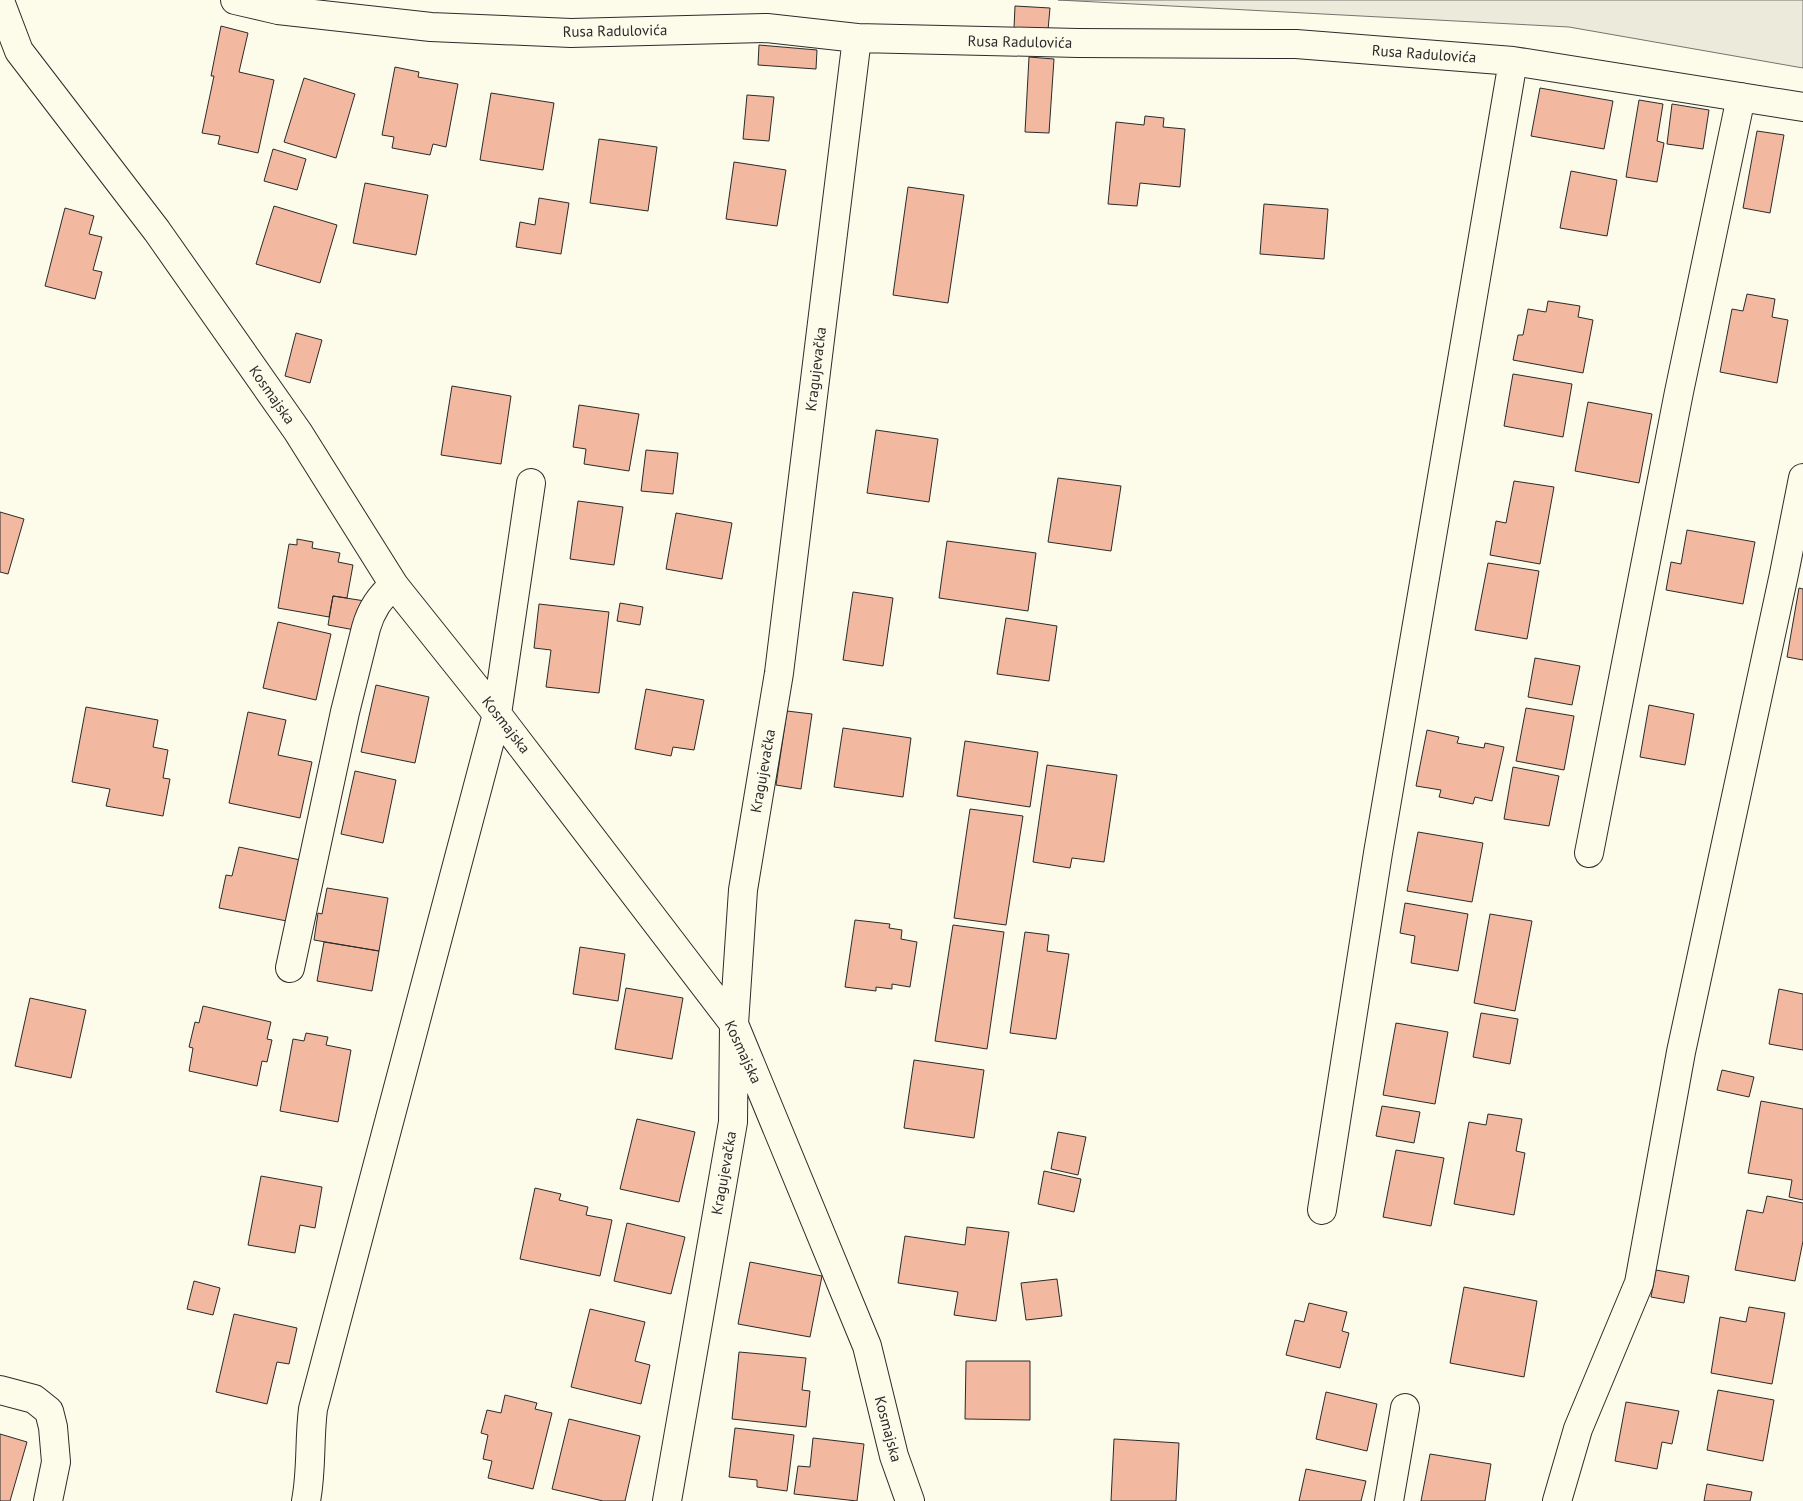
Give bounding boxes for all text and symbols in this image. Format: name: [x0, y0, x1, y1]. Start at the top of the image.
street label: Rusa Radulovića: [562, 20, 667, 41]
street label: Rusa Radulovića: [968, 31, 1073, 52]
street label: Rusa Radulovića: [1371, 40, 1477, 67]
street label: Kragujevačka: [801, 326, 830, 412]
street label: Kosmajska: [245, 362, 300, 428]
street label: Kosmajska: [478, 692, 535, 757]
street label: Kragujevačka: [746, 728, 779, 814]
street label: Kosmajska: [721, 1017, 766, 1086]
street label: Kragujevačka: [707, 1130, 740, 1216]
street label: Kosmajska: [871, 1394, 906, 1464]

